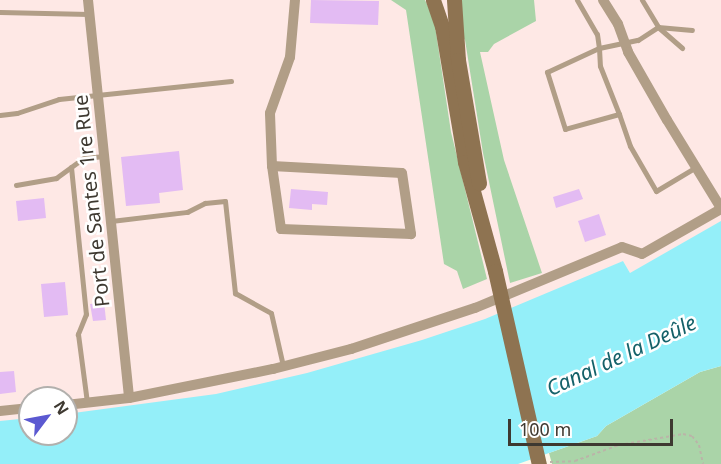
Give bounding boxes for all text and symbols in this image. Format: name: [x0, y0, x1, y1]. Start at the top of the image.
street label: Port de Santes 1re Rue: [68, 94, 114, 308]
water label: Canal de la Deûle: [542, 309, 700, 401]
north arrow: [18, 386, 78, 446]
text: N: [49, 396, 74, 419]
scale bar: [511, 407, 676, 445]
text: 100 m: [519, 417, 571, 441]

